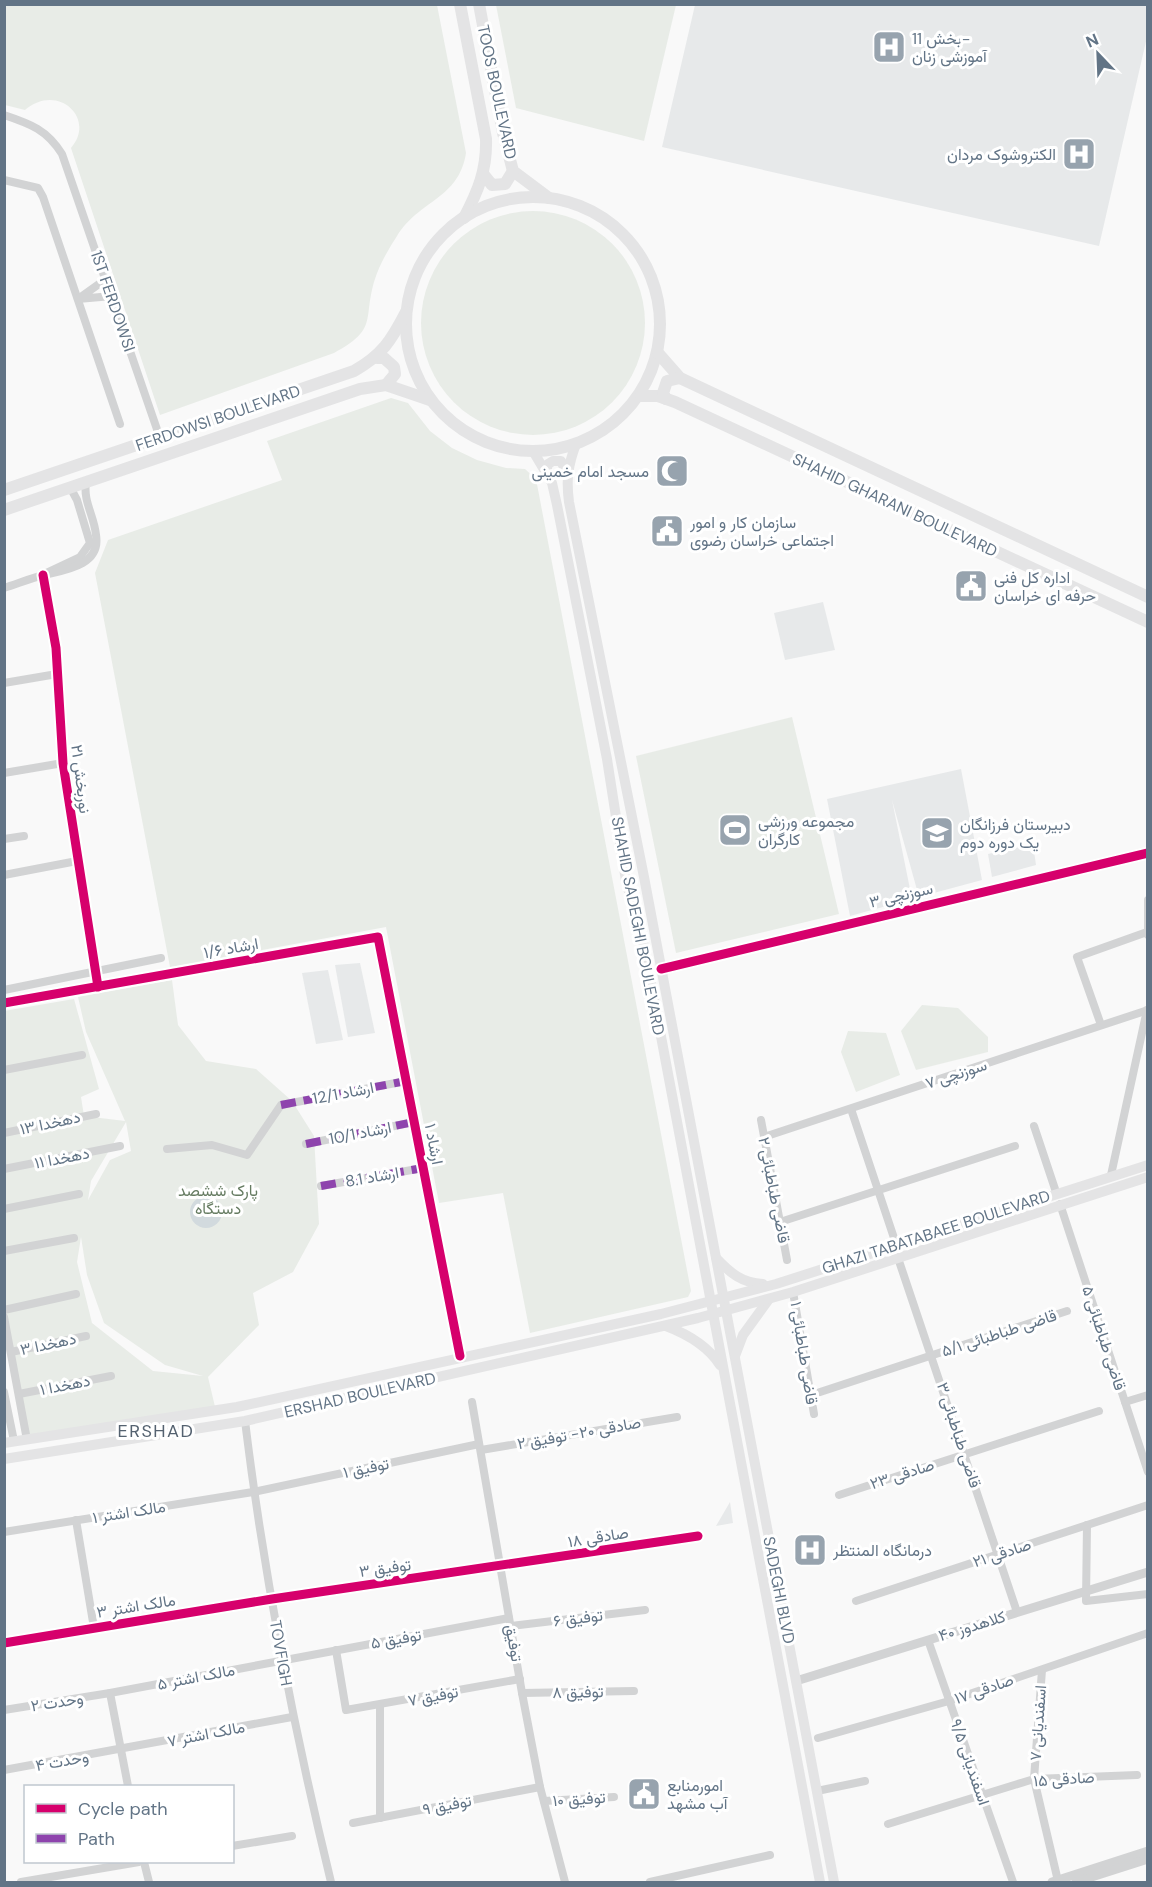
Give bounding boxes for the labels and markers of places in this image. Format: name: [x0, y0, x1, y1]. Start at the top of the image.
place label: بخش 11- آموزشی زنان: [912, 28, 988, 67]
hospital icon: بخش 11- آموزشی زنان: [871, 29, 907, 65]
hospital icon: الکتروشوک مردان: [1061, 136, 1097, 172]
place label: الکتروشوک مردان: [947, 144, 1056, 165]
mosque icon: مسجد امام خمینی: [654, 453, 690, 489]
place label: مسجد امام خمینی: [532, 461, 649, 482]
place label: سازمان کار و امور اجتماعی خراسان رضوی: [689, 512, 834, 551]
public building icon: سازمان کار و امور اجتماعی خراسان رضوی: [649, 513, 685, 549]
place label: اداره کل فنی حرفه ای خراسان: [994, 567, 1096, 606]
public building icon: اداره کل فنی حرفه ای خراسان: [953, 568, 989, 604]
place label: مجموعه ورزشی کارگران: [758, 811, 854, 850]
sports icon: مجموعه ورزشی کارگران: [717, 812, 753, 848]
place label: دبیرستان فرزانگان یک دوره دوم: [960, 814, 1071, 853]
school or university icon: دبیرستان فرزانگان یک دوره دوم: [919, 815, 955, 851]
hospital icon: درمانگاه المنتظر: [792, 1532, 828, 1568]
place label: درمانگاه المنتظر: [832, 1540, 932, 1561]
place label: امورمنابع آب مشهد: [667, 1775, 729, 1814]
public building icon: امورمنابع آب مشهد: [626, 1776, 662, 1812]

